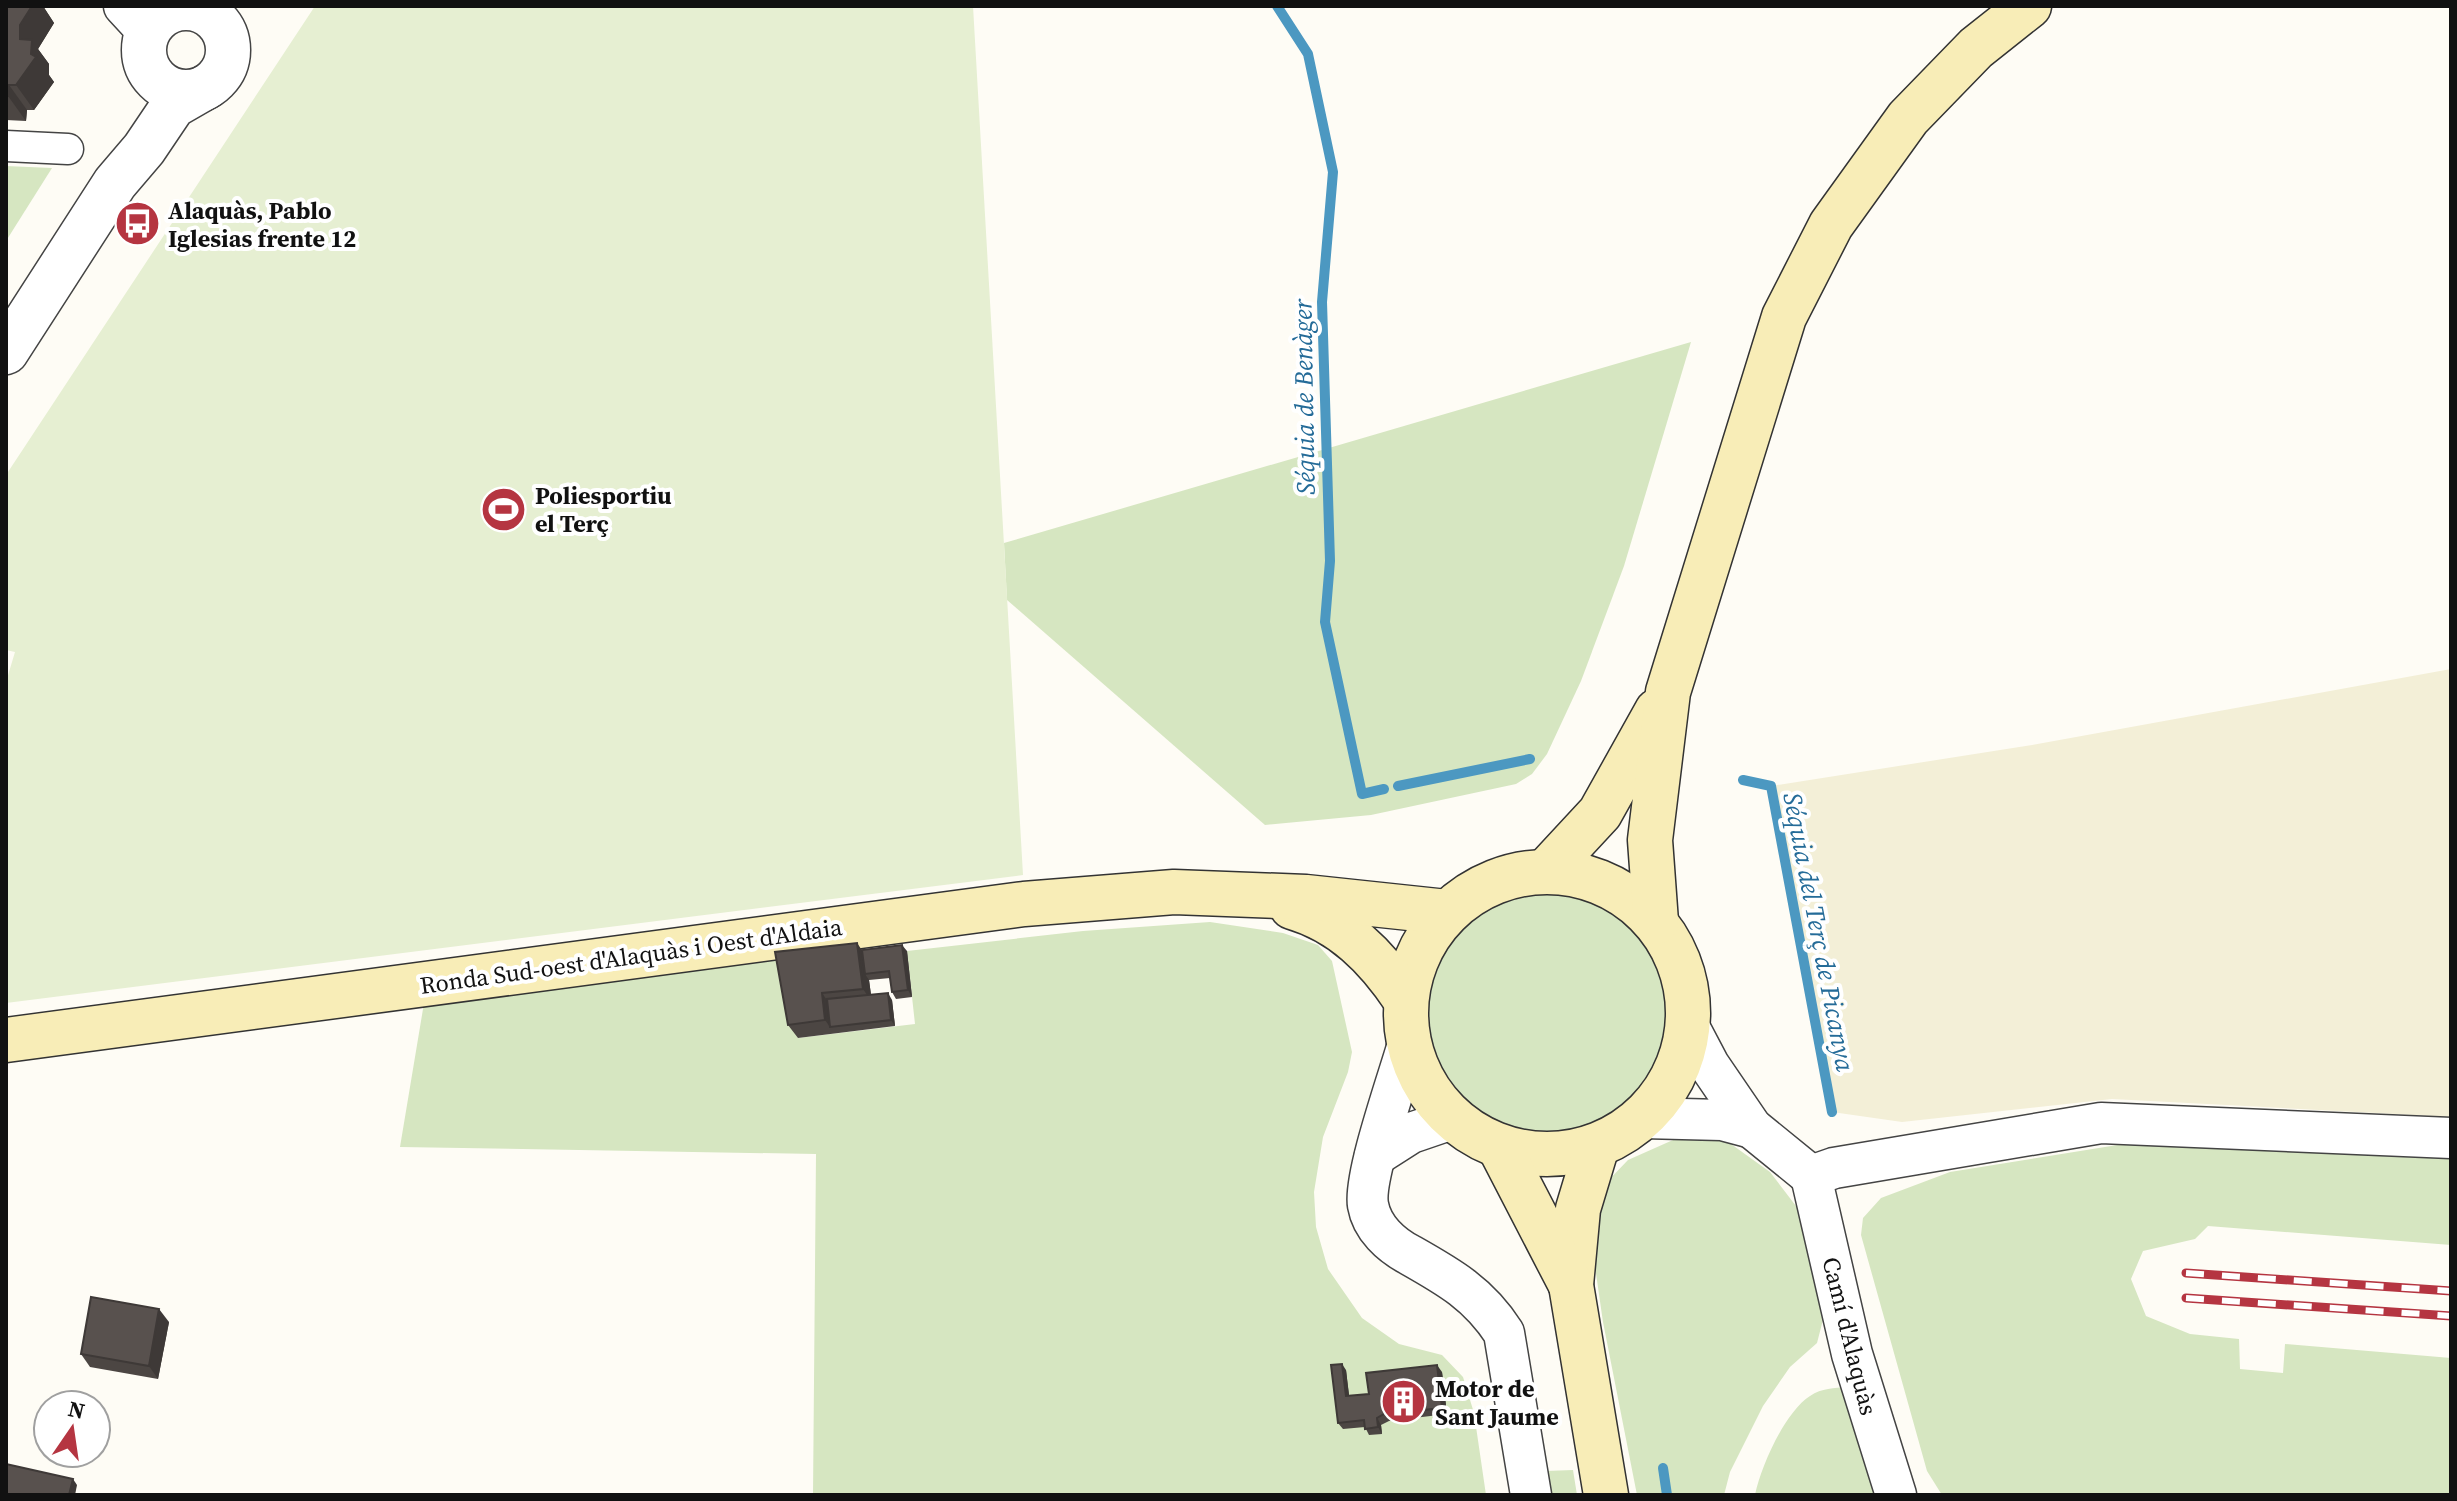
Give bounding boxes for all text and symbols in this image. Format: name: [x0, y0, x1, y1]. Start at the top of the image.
place label: Alaquàs, Pablo Iglesias frente 12: [168, 194, 356, 255]
bus stop icon: Alaquàs, Pablo Iglesias frente 12: [113, 200, 161, 248]
water label: Séquia de Benàger: [1284, 298, 1324, 495]
place label: Poliesportiu el Terç: [535, 479, 672, 540]
sports icon: Poliesportiu el Terç: [480, 485, 528, 533]
water label: Séquia del Terç de Picanya: [1774, 789, 1864, 1075]
street label: Ronda Sud-oest d'Alaquàs i Oest d'Aldaia: [418, 910, 845, 1002]
street label: Camí d'Alaquàs: [1814, 1253, 1886, 1419]
place label: Motor de Sant Jaume: [1435, 1372, 1559, 1433]
building icon: Motor de Sant Jaume: [1380, 1378, 1428, 1426]
north arrow: [32, 1389, 112, 1469]
text: N: [65, 1393, 88, 1426]

